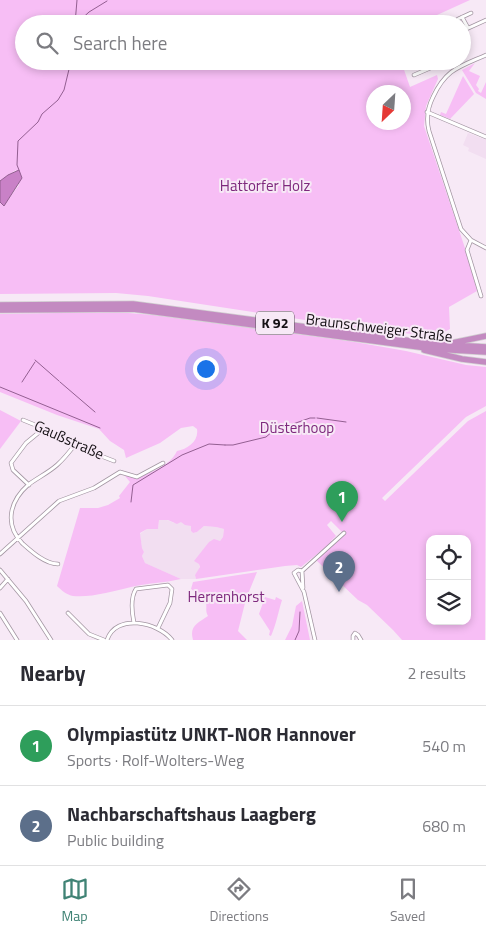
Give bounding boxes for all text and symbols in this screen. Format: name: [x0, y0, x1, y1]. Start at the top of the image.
search box: [15, 15, 471, 70]
text: Search here: [73, 28, 167, 57]
icon: search: [33, 29, 61, 57]
north arrow: [366, 85, 411, 130]
park label: Hattorfer Holz: [220, 174, 310, 197]
street label: Braunschweiger Straße: [304, 307, 454, 348]
road number: K 92: [256, 312, 294, 334]
your location: [193, 356, 219, 382]
street label: Gaußstraße: [31, 414, 108, 465]
park label: Düsterhoop: [260, 416, 334, 439]
pin: 1: [326, 481, 358, 522]
map controls: [426, 535, 471, 625]
button: locate: [426, 535, 471, 580]
pin: 2: [323, 551, 355, 592]
button: layers: [426, 580, 471, 625]
park label: Herrenhorst: [188, 585, 265, 608]
text: Nearby: [20, 657, 85, 689]
text: 2 results: [407, 661, 466, 685]
text: Olympiastütz UNKT-NOR Hannover: [67, 719, 356, 748]
text: 1: [32, 734, 40, 758]
text: 540 m: [422, 734, 466, 758]
text: Sports · Rolf-Wolters-Weg: [67, 748, 244, 772]
text: Nachbarschaftshaus Laagberg: [67, 799, 316, 828]
text: 2: [32, 814, 40, 838]
text: 680 m: [422, 814, 466, 838]
text: Public building: [67, 828, 164, 852]
tab: Map: [61, 875, 89, 926]
tab: Directions: [210, 875, 269, 926]
tab: Saved: [390, 875, 426, 926]

